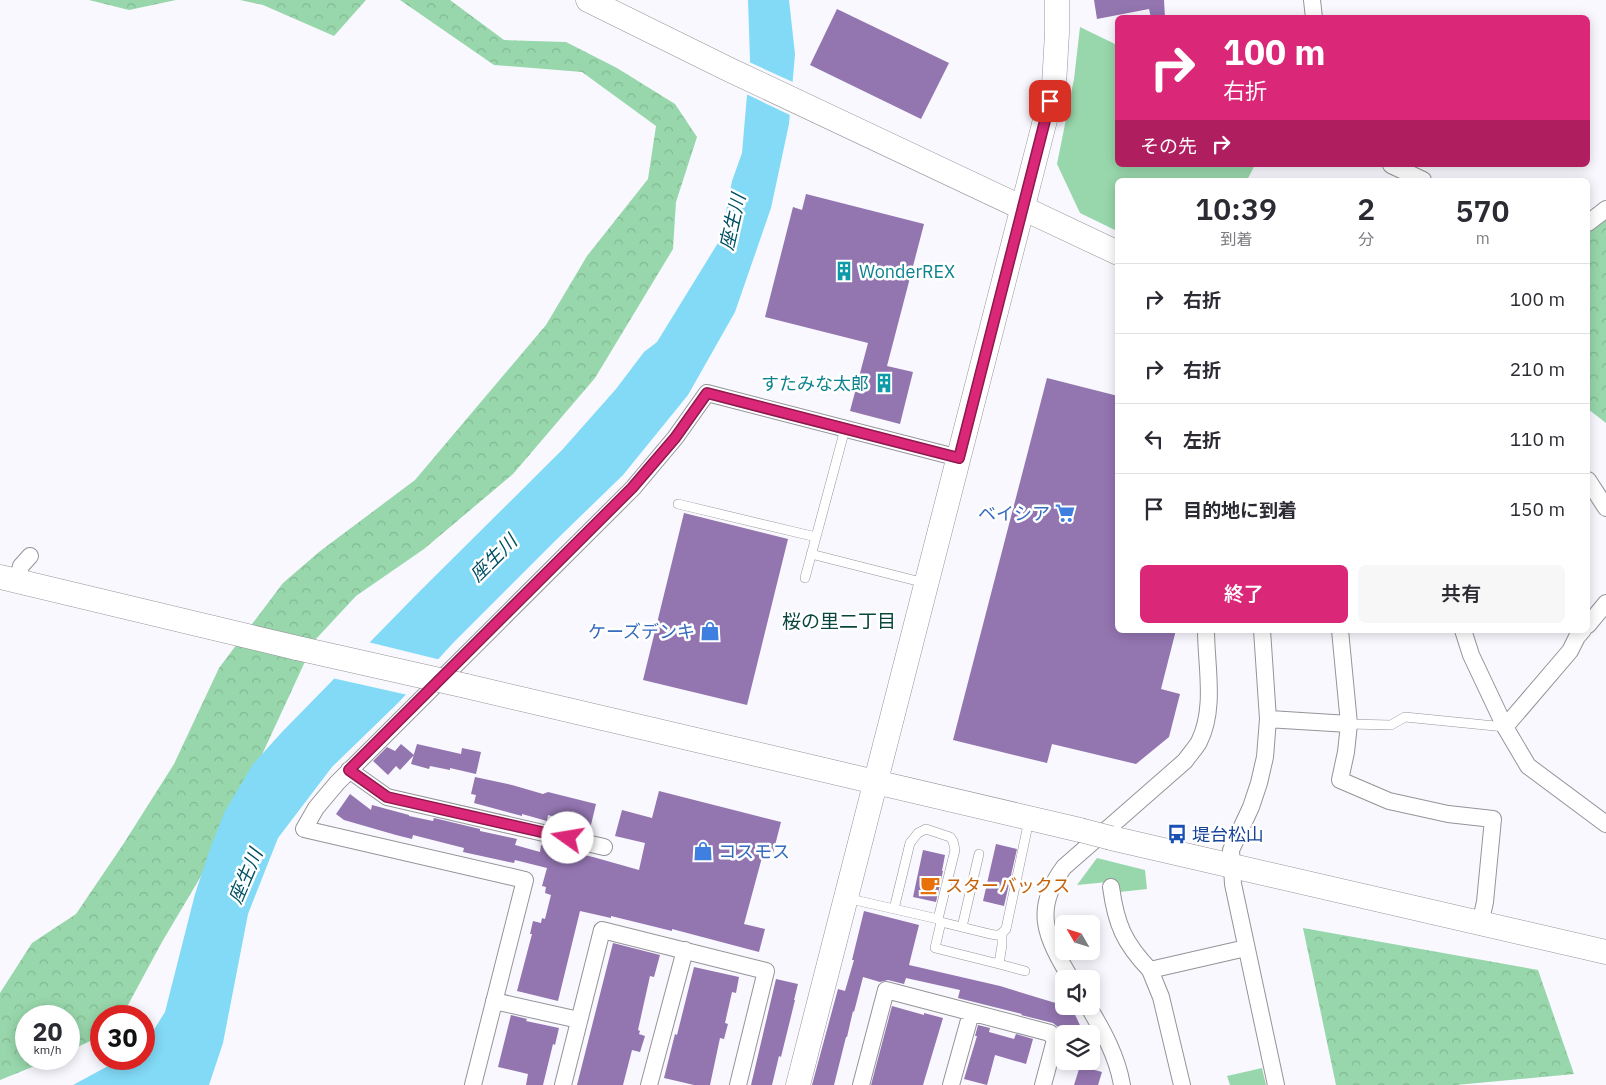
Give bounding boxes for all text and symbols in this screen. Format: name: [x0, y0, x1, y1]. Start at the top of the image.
text: 100 m: [1223, 29, 1326, 75]
icon: right: [1140, 35, 1205, 100]
text: 右折: [1223, 76, 1267, 105]
pin: [1029, 80, 1071, 122]
icon: arrive: [1036, 87, 1064, 115]
icon: right: [1207, 130, 1235, 158]
text: その先: [1140, 134, 1197, 158]
text: 10:39: [1195, 189, 1277, 228]
text: 2: [1357, 189, 1375, 228]
water label: 座生川: [714, 190, 751, 252]
text: 570: [1456, 191, 1510, 230]
text: m: [1476, 228, 1490, 248]
text: 到着: [1220, 229, 1252, 249]
text: 分: [1358, 229, 1374, 249]
building icon: WonderREX: [833, 260, 855, 282]
place label: WonderREX: [859, 260, 955, 283]
icon: right: [1140, 285, 1168, 313]
text: 100 m: [1510, 287, 1565, 311]
text: 右折: [1183, 288, 1221, 312]
icon: right: [1140, 355, 1168, 383]
text: 210 m: [1510, 357, 1565, 381]
text: 右折: [1183, 358, 1221, 382]
place label: すたみな太郎: [761, 372, 869, 395]
building icon: すたみな太郎: [873, 372, 895, 394]
icon: left: [1140, 425, 1168, 453]
text: 110 m: [1510, 427, 1565, 451]
text: 左折: [1183, 428, 1221, 452]
icon: arrive: [1140, 495, 1168, 523]
text: 150 m: [1510, 497, 1565, 521]
text: 目的地に到着: [1183, 498, 1297, 522]
place label: ベイシア: [978, 502, 1050, 525]
supermarket icon: ベイシア: [1054, 502, 1076, 524]
water label: 座生川: [464, 528, 523, 587]
button: 終了: [1140, 565, 1348, 623]
button: 共有: [1358, 565, 1565, 623]
district label: 桜の里二丁目: [782, 609, 896, 633]
place label: ケーズデンキ: [588, 620, 695, 643]
shop icon: ケーズデンキ: [699, 620, 721, 642]
position arrow: [541, 811, 593, 863]
bus stop icon: 堤台松山: [1166, 823, 1188, 845]
place label: 堤台松山: [1192, 823, 1264, 846]
shop icon: コスモス: [692, 840, 714, 862]
place label: コスモス: [718, 840, 790, 863]
water label: 座生川: [223, 843, 268, 907]
cafe icon: スターバックス: [919, 874, 941, 896]
place label: スターバックス: [945, 874, 1070, 897]
north arrow: [1055, 915, 1100, 960]
map controls: [1055, 915, 1100, 1070]
button: sound: [1055, 970, 1100, 1015]
speed limit sign: 30: [90, 1005, 155, 1070]
text: 20: [32, 1015, 63, 1048]
button: layers: [1055, 1025, 1100, 1070]
text: km/h: [33, 1042, 62, 1057]

